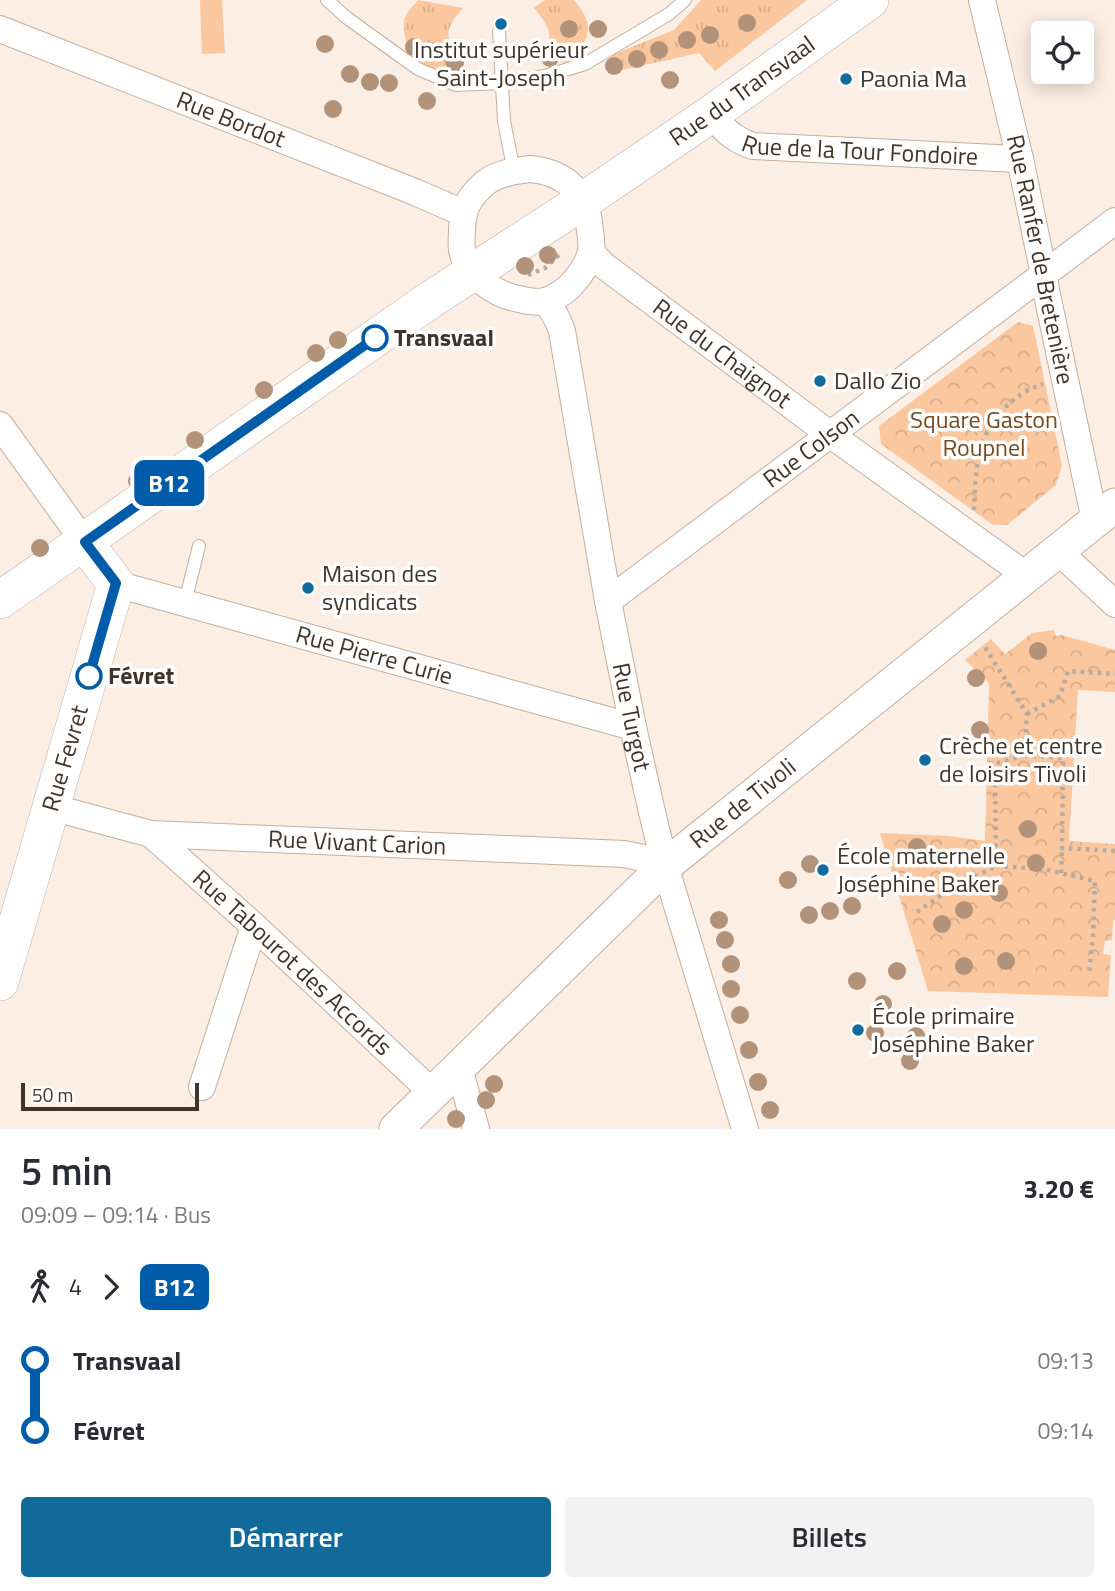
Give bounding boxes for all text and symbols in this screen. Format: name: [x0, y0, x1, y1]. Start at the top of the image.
marker: Institut supérieur Saint-Joseph: [493, 16, 509, 32]
map controls: [1031, 21, 1094, 84]
button: locate: [1031, 21, 1094, 84]
street label: Rue du Transvaal: [661, 26, 822, 154]
place label: Institut supérieur Saint-Joseph: [414, 31, 588, 95]
place label: Paonia Ma: [860, 60, 966, 96]
marker: Paonia Ma: [838, 71, 854, 87]
street label: Rue Bordot: [172, 81, 291, 157]
street label: Rue de la Tour Fondoire: [737, 125, 979, 174]
street label: Rue Ranfer de Bretenière: [998, 131, 1085, 387]
street label: Rue du Chaignot: [646, 289, 800, 417]
place label: Transvaal: [394, 319, 494, 355]
marker: Transvaal: [362, 325, 388, 351]
place label: Dallo Zio: [834, 362, 921, 398]
marker: Dallo Zio: [812, 373, 828, 389]
street label: Rue Colson: [755, 400, 867, 496]
park label: Square Gaston Roupnel: [910, 401, 1058, 465]
line badge: B12: [129, 460, 209, 506]
text: B12: [148, 465, 190, 501]
place label: Maison des syndicats: [322, 555, 437, 619]
marker: Maison des syndicats: [300, 580, 316, 596]
street label: Rue Pierre Curie: [292, 616, 457, 693]
place label: Févret: [108, 657, 175, 693]
street label: Rue Turgot: [604, 660, 661, 775]
marker: Févret: [76, 663, 102, 689]
street label: Rue Fevret: [32, 700, 97, 815]
place label: Crèche et centre de loisirs Tivoli: [939, 727, 1103, 791]
street label: Rue de Tivoli: [681, 749, 803, 857]
marker: Crèche et centre de loisirs Tivoli: [917, 752, 933, 768]
street label: Rue Vivant Carion: [267, 820, 447, 863]
place label: École maternelle Joséphine Baker: [837, 837, 1005, 901]
street label: Rue Tabourot des Accords: [185, 860, 401, 1063]
marker: École maternelle Joséphine Baker: [815, 862, 831, 878]
place label: École primaire Joséphine Baker: [872, 997, 1034, 1061]
marker: École primaire Joséphine Baker: [850, 1022, 866, 1038]
scale bar: [21, 1080, 200, 1112]
text: 50 m: [32, 1080, 73, 1109]
text: 5 min: [21, 1142, 112, 1200]
text: 3.20 €: [1023, 1169, 1094, 1208]
text: 09:09 – 09:14 · Bus: [21, 1197, 211, 1232]
icon: walk: [21, 1268, 59, 1306]
icon: forward: [92, 1268, 130, 1306]
text: 4: [69, 1269, 82, 1304]
text: B12: [154, 1269, 195, 1305]
text: Transvaal: [73, 1341, 181, 1380]
text: 09:13: [1037, 1343, 1094, 1378]
text: Févret: [73, 1411, 145, 1450]
text: 09:14: [1037, 1413, 1094, 1448]
button: Démarrer: [21, 1497, 551, 1577]
button: Billets: [565, 1497, 1094, 1577]

